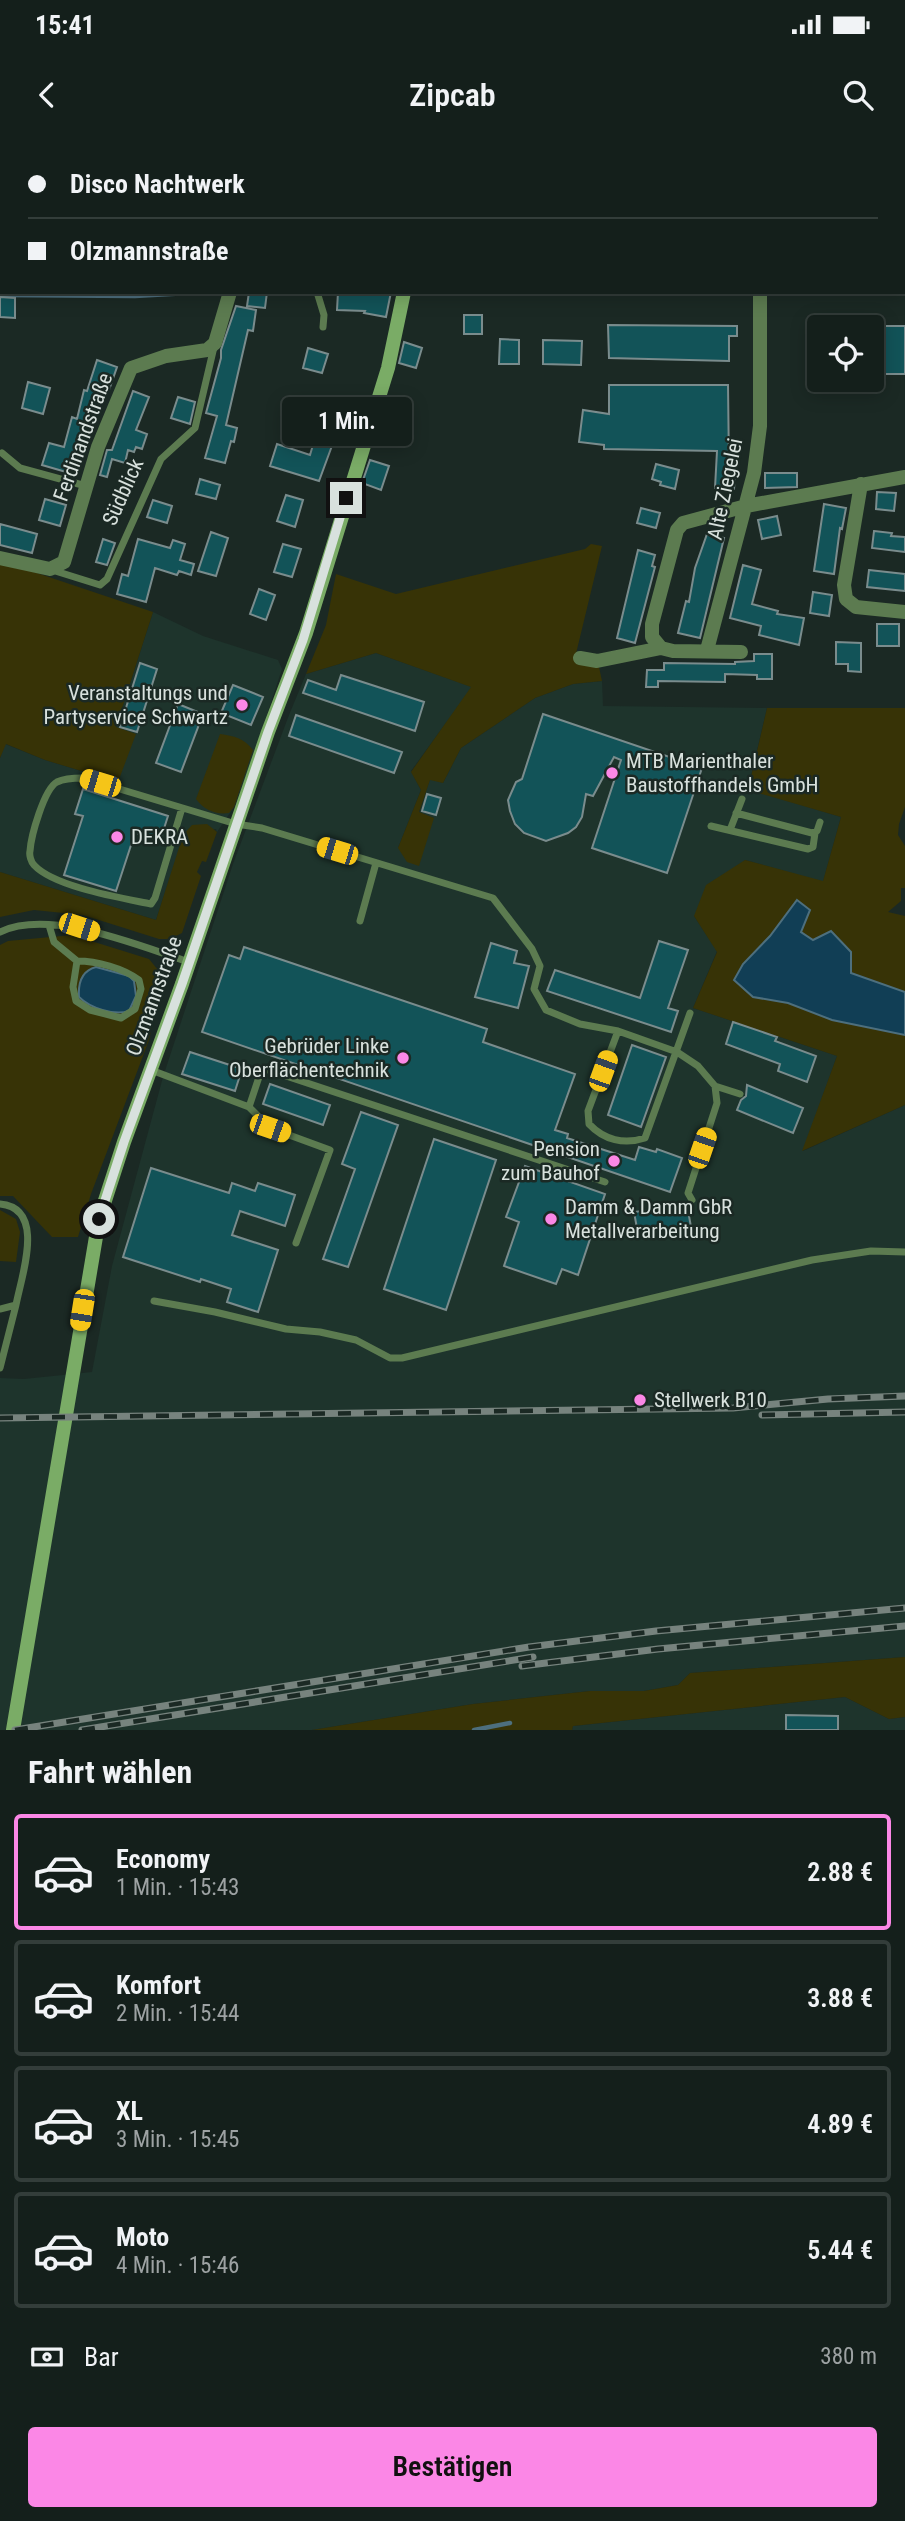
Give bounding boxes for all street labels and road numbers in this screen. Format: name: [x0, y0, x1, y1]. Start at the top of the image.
street label: Ferdinandstraße: [49, 369, 117, 504]
street label: Alte Ziegelei: [703, 436, 747, 542]
street label: Südblick: [98, 454, 149, 529]
street label: Olzmannstraße: [121, 933, 187, 1059]

